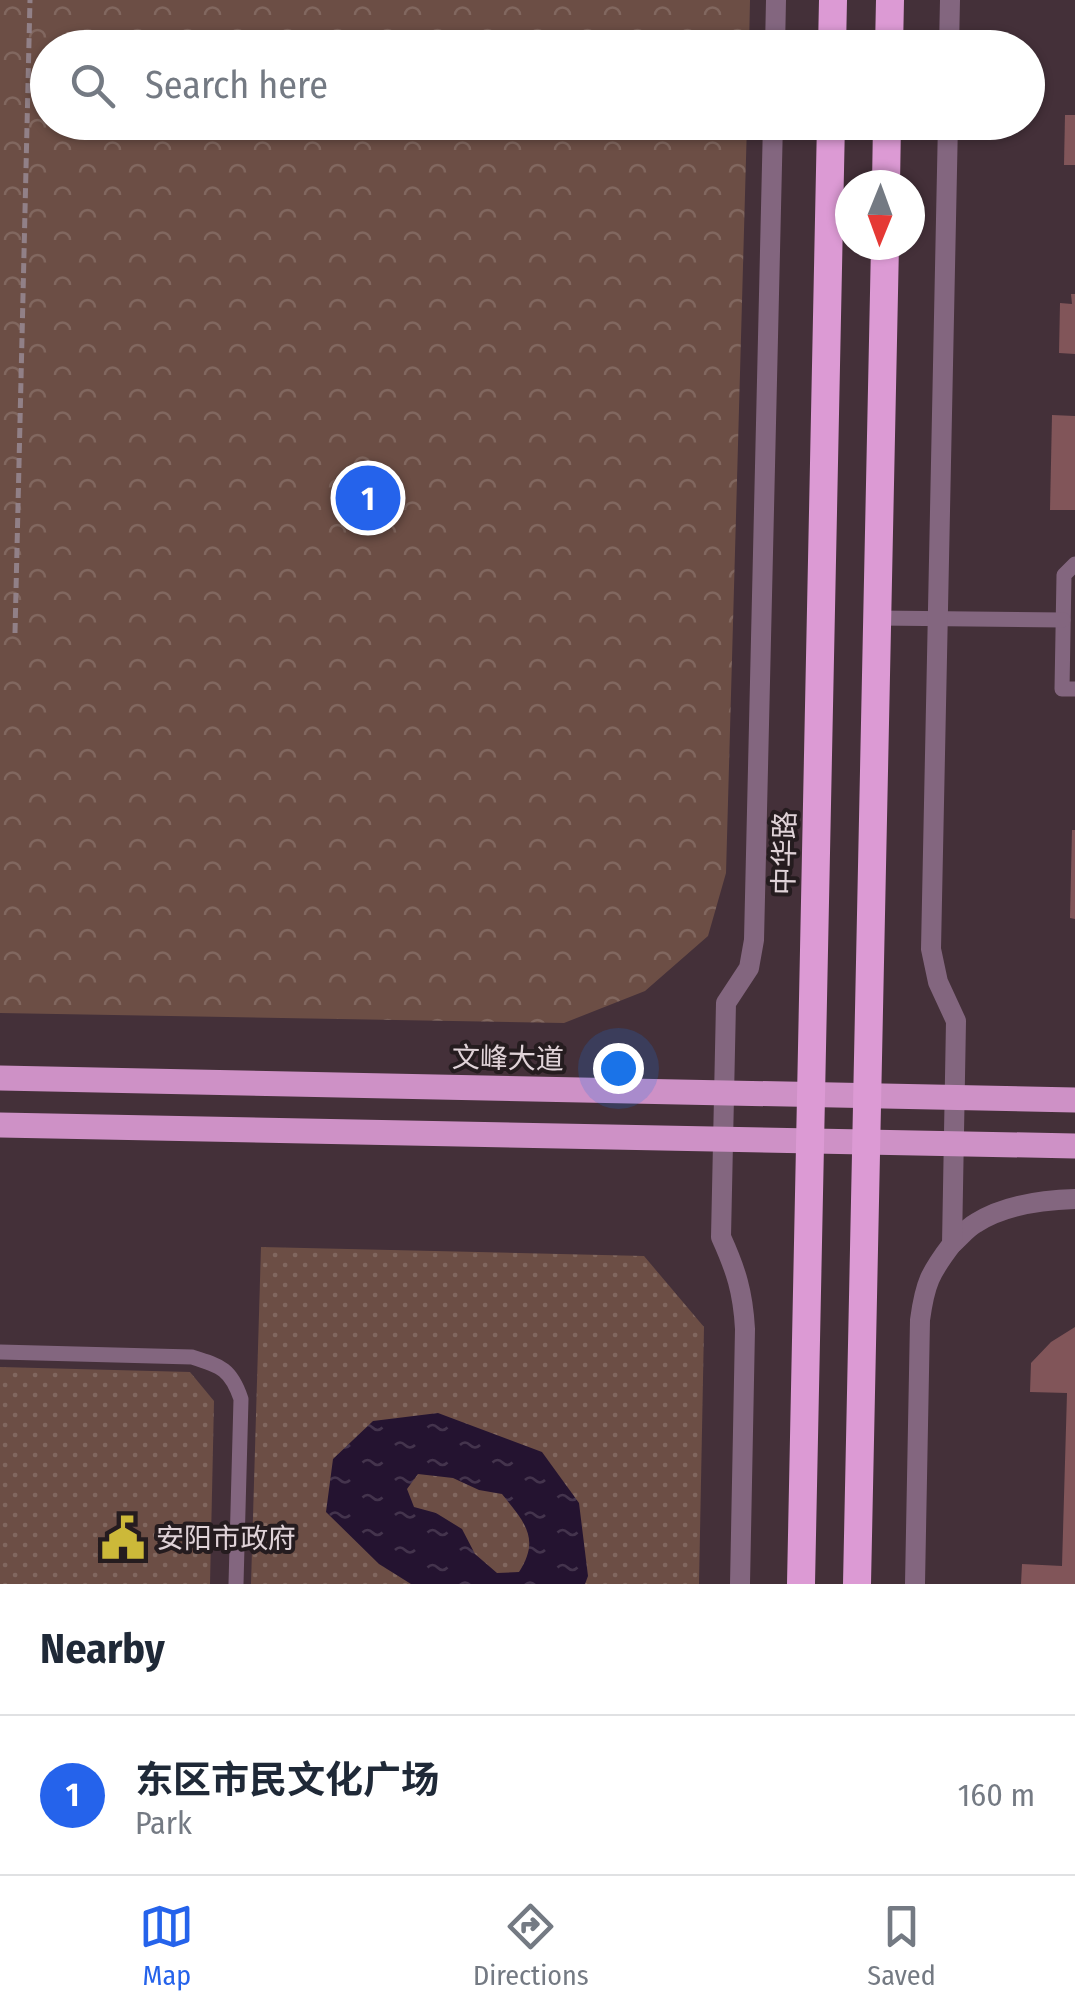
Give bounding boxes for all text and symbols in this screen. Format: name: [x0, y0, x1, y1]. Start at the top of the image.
search box: [30, 30, 1045, 140]
icon: search: [65, 58, 120, 113]
text: Search here: [145, 62, 328, 108]
north arrow: [835, 170, 925, 260]
pin: 1: [336, 460, 400, 536]
street label: 中华路: [767, 811, 802, 895]
street label: 文峰大道: [452, 1041, 564, 1076]
your location: [593, 1043, 644, 1094]
public building icon: 安阳市政府: [99, 1514, 147, 1562]
place label: 安阳市政府: [156, 1522, 296, 1555]
text: Nearby: [40, 1624, 165, 1674]
text: 东区市民文化广场: [135, 1757, 439, 1803]
text: 1: [66, 1776, 79, 1814]
text: 160 m: [958, 1776, 1035, 1814]
text: Park: [135, 1804, 192, 1842]
tab: Map: [139, 1899, 194, 1992]
tab: Directions: [473, 1899, 589, 1992]
tab: Saved: [867, 1899, 936, 1992]

